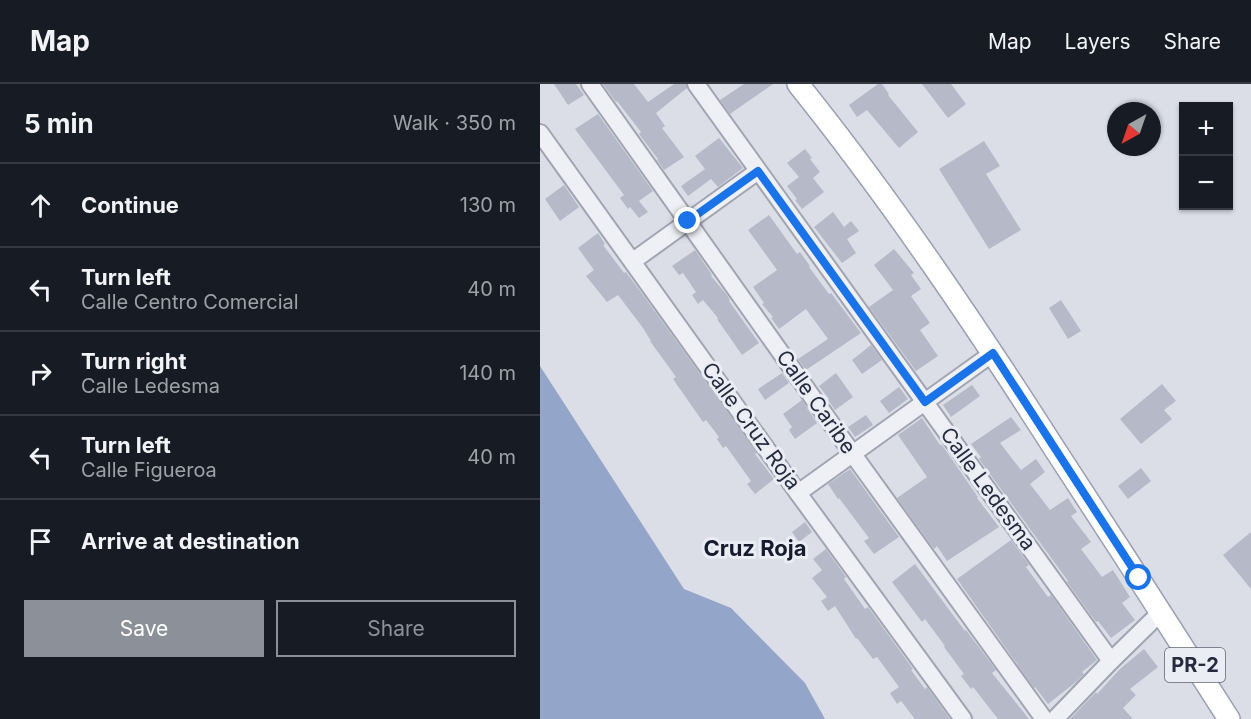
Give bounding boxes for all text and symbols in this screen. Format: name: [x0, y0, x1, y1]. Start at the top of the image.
text: Map: [30, 24, 90, 58]
text: Map: [988, 29, 1032, 54]
text: Layers: [1065, 29, 1131, 54]
text: Share: [1164, 29, 1221, 54]
north arrow: [1107, 102, 1161, 156]
map controls: [1179, 102, 1233, 210]
button: +: [1179, 102, 1233, 156]
text: 5 min: [24, 108, 94, 139]
text: Walk · 350 m: [393, 111, 516, 135]
button: −: [1179, 156, 1233, 210]
icon: ahead: [24, 189, 57, 222]
text: Continue: [81, 192, 179, 218]
text: 130 m: [460, 193, 516, 217]
route end: [674, 207, 700, 233]
text: Turn left: [81, 264, 171, 290]
icon: left: [24, 273, 57, 306]
text: 40 m: [467, 277, 516, 301]
text: Calle Centro Comercial: [81, 290, 299, 314]
street label: Calle Caribe: [771, 345, 861, 458]
text: Turn right: [81, 348, 187, 374]
icon: right: [24, 357, 57, 390]
street label: Calle Cruz Roja: [697, 357, 806, 494]
text: 140 m: [459, 361, 516, 385]
text: Calle Ledesma: [81, 374, 220, 398]
street label: Calle Ledesma: [935, 422, 1041, 555]
text: Turn left: [81, 432, 171, 458]
icon: left: [24, 441, 57, 474]
text: 40 m: [467, 445, 516, 469]
text: Calle Figueroa: [81, 458, 217, 482]
icon: arrive: [24, 525, 57, 558]
text: Arrive at destination: [81, 528, 300, 554]
district label: Cruz Roja: [703, 535, 807, 561]
route start: [1125, 564, 1151, 590]
button: Save: [24, 600, 264, 657]
button: Share: [276, 600, 516, 657]
road number: PR-2: [1165, 648, 1225, 682]

